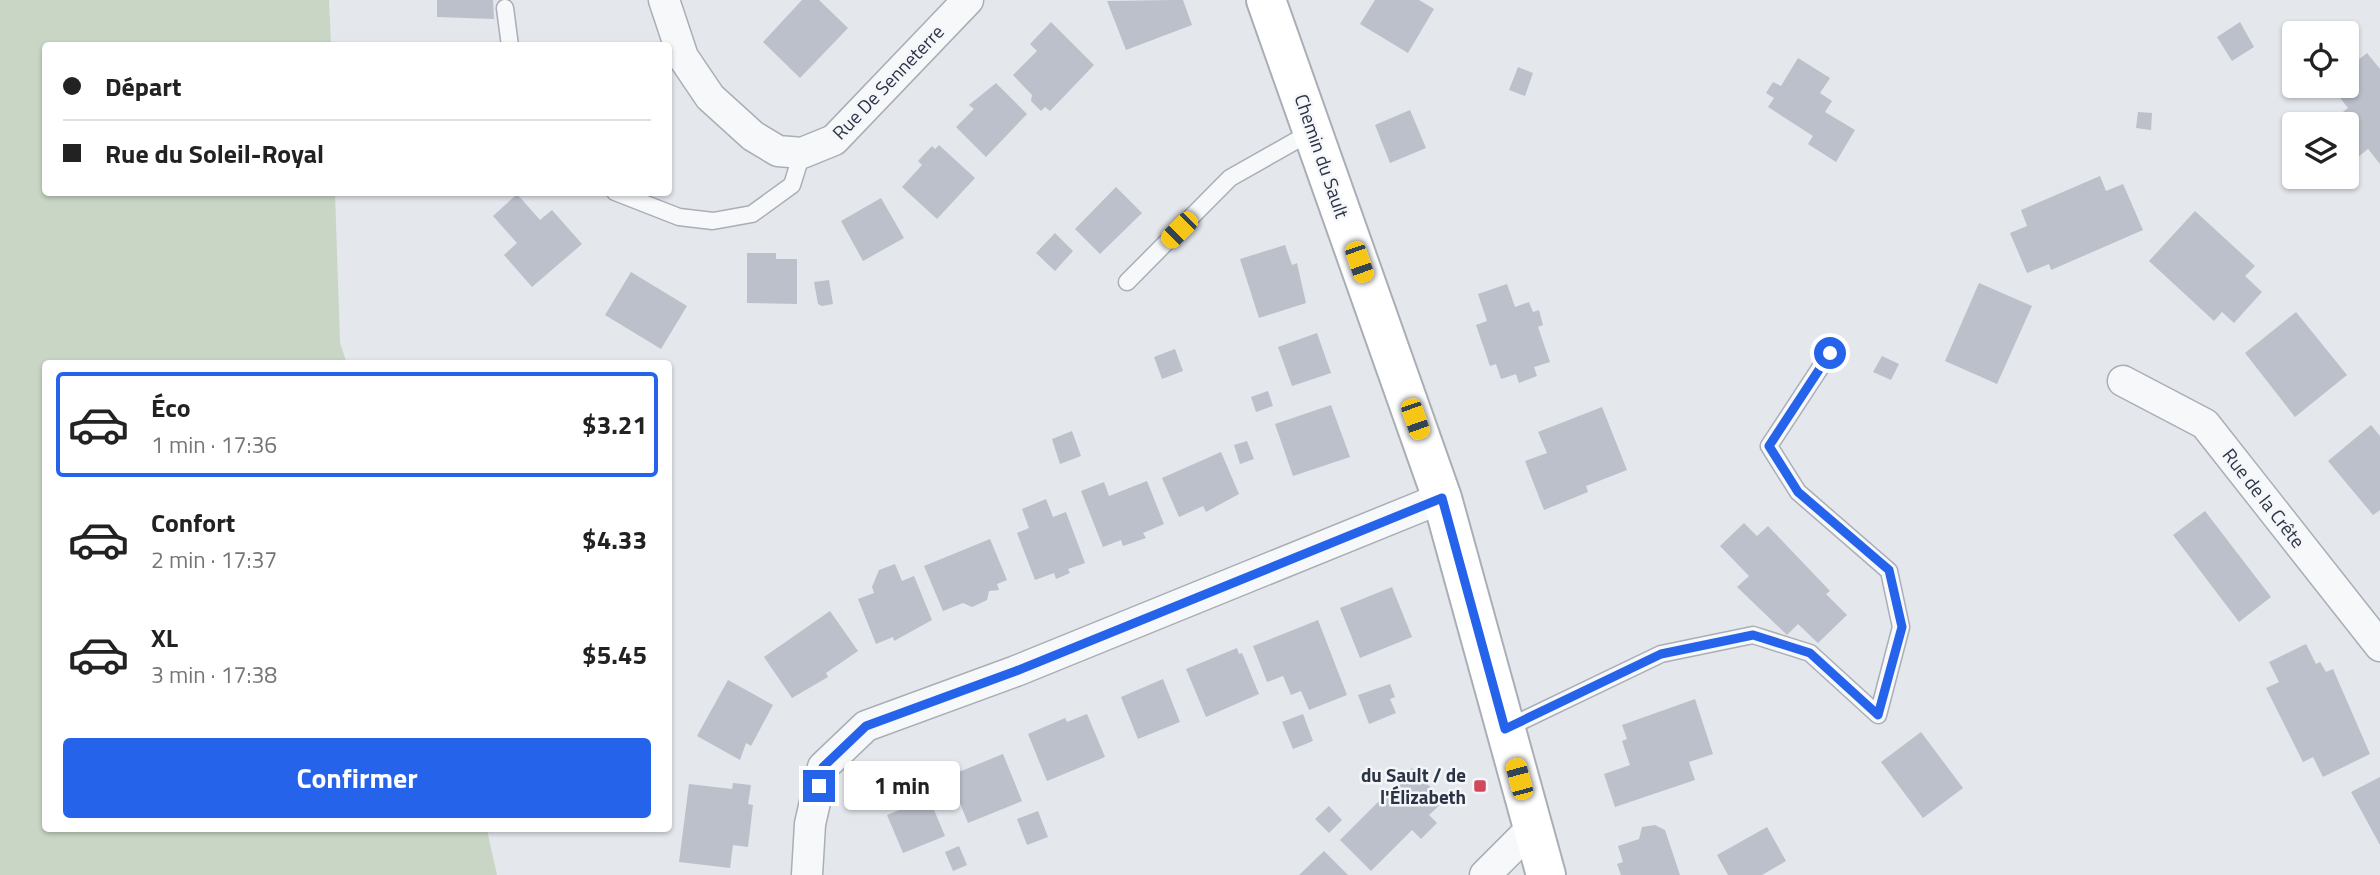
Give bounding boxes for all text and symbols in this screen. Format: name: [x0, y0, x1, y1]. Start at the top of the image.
street label: Rue De Senneterre: [825, 18, 950, 146]
map controls: [2282, 21, 2359, 189]
button: locate: [2282, 21, 2359, 98]
text: Départ: [105, 67, 181, 106]
street label: Chemin du Sault: [1288, 90, 1357, 222]
button: layers: [2282, 112, 2359, 189]
text: Rue du Soleil-Royal: [105, 134, 324, 173]
car: [1157, 208, 1202, 252]
car: [1343, 239, 1376, 285]
route start: [1814, 337, 1846, 369]
text: Éco: [151, 388, 191, 427]
icon: car: [67, 393, 130, 456]
car: [1399, 396, 1432, 442]
text: $3.21: [582, 405, 647, 444]
text: 1 min · 17:36: [151, 427, 277, 462]
street label: Rue de la Crête: [2216, 442, 2313, 554]
text: Confort: [151, 503, 235, 542]
icon: car: [67, 508, 130, 571]
text: $4.33: [582, 520, 647, 559]
text: 2 min · 17:37: [151, 542, 277, 577]
text: XL: [151, 618, 178, 657]
icon: car: [67, 623, 130, 686]
text: $5.45: [582, 635, 647, 674]
text: 3 min · 17:38: [151, 657, 277, 692]
button: Confirmer: [63, 738, 651, 818]
car: [1504, 756, 1535, 802]
place label: du Sault / de l'Élizabeth: [1361, 760, 1466, 811]
callout: 1 min: [844, 762, 959, 810]
text: 1 min: [874, 768, 930, 803]
route end: [803, 770, 835, 802]
marker: du Sault / de l'Élizabeth: [1472, 778, 1488, 794]

